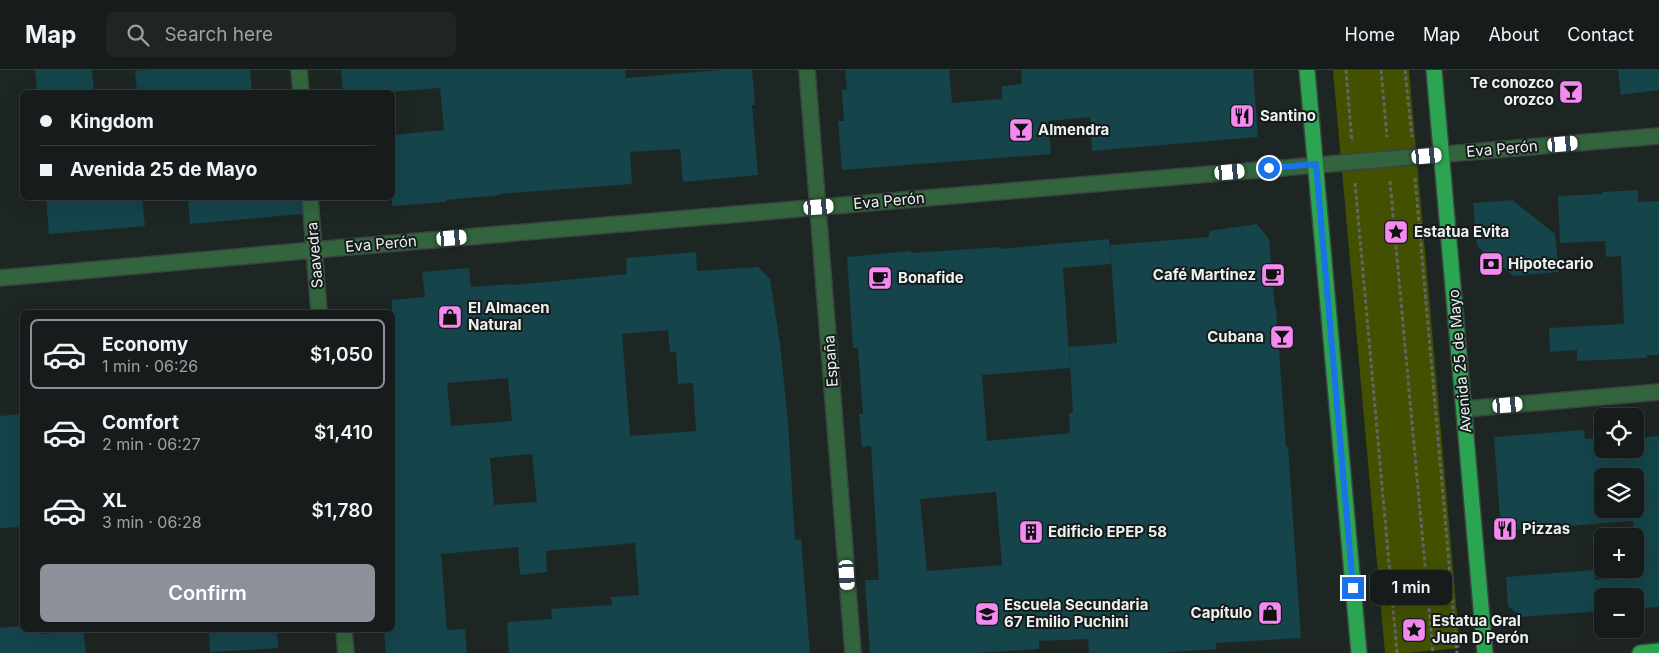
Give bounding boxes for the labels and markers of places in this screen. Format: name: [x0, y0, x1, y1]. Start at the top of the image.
place label: Te conozco orozco: [1470, 73, 1554, 109]
bar icon: Te conozco orozco: [1558, 79, 1584, 105]
restaurant icon: Santino: [1229, 103, 1255, 129]
place label: Santino: [1260, 106, 1316, 125]
bar icon: Almendra: [1008, 117, 1034, 143]
place label: Almendra: [1038, 120, 1109, 139]
place icon: Estatua Evita: [1383, 219, 1409, 245]
place label: Estatua Evita: [1414, 222, 1509, 241]
bank icon: Hipotecario: [1478, 251, 1504, 277]
place label: Hipotecario: [1508, 254, 1593, 273]
cafe icon: Café Martínez: [1260, 262, 1286, 288]
cafe icon: Bonafide: [867, 265, 893, 291]
place label: Café Martínez: [1153, 265, 1256, 284]
place label: Bonafide: [898, 268, 964, 287]
place label: El Almacen Natural: [468, 298, 550, 334]
shop icon: El Almacen Natural: [437, 304, 463, 330]
bar icon: Cubana: [1269, 324, 1295, 350]
place label: Cubana: [1207, 327, 1264, 346]
restaurant icon: Pizzas: [1492, 516, 1518, 542]
building icon: Edificio EPEP 58: [1018, 519, 1044, 545]
place label: Pizzas: [1522, 519, 1570, 538]
place label: Edificio EPEP 58: [1048, 522, 1167, 541]
place label: Escuela Secundaria 67 Emilio Puchini: [1004, 595, 1148, 631]
shop icon: Capítulo: [1257, 600, 1283, 626]
school or university icon: Escuela Secundaria 67 Emilio Puchini: [974, 601, 1000, 627]
place label: Capítulo: [1191, 603, 1252, 622]
place label: Estatua Gral Juan D Perón: [1432, 611, 1529, 647]
place icon: Estatua Gral Juan D Perón: [1401, 617, 1427, 643]

